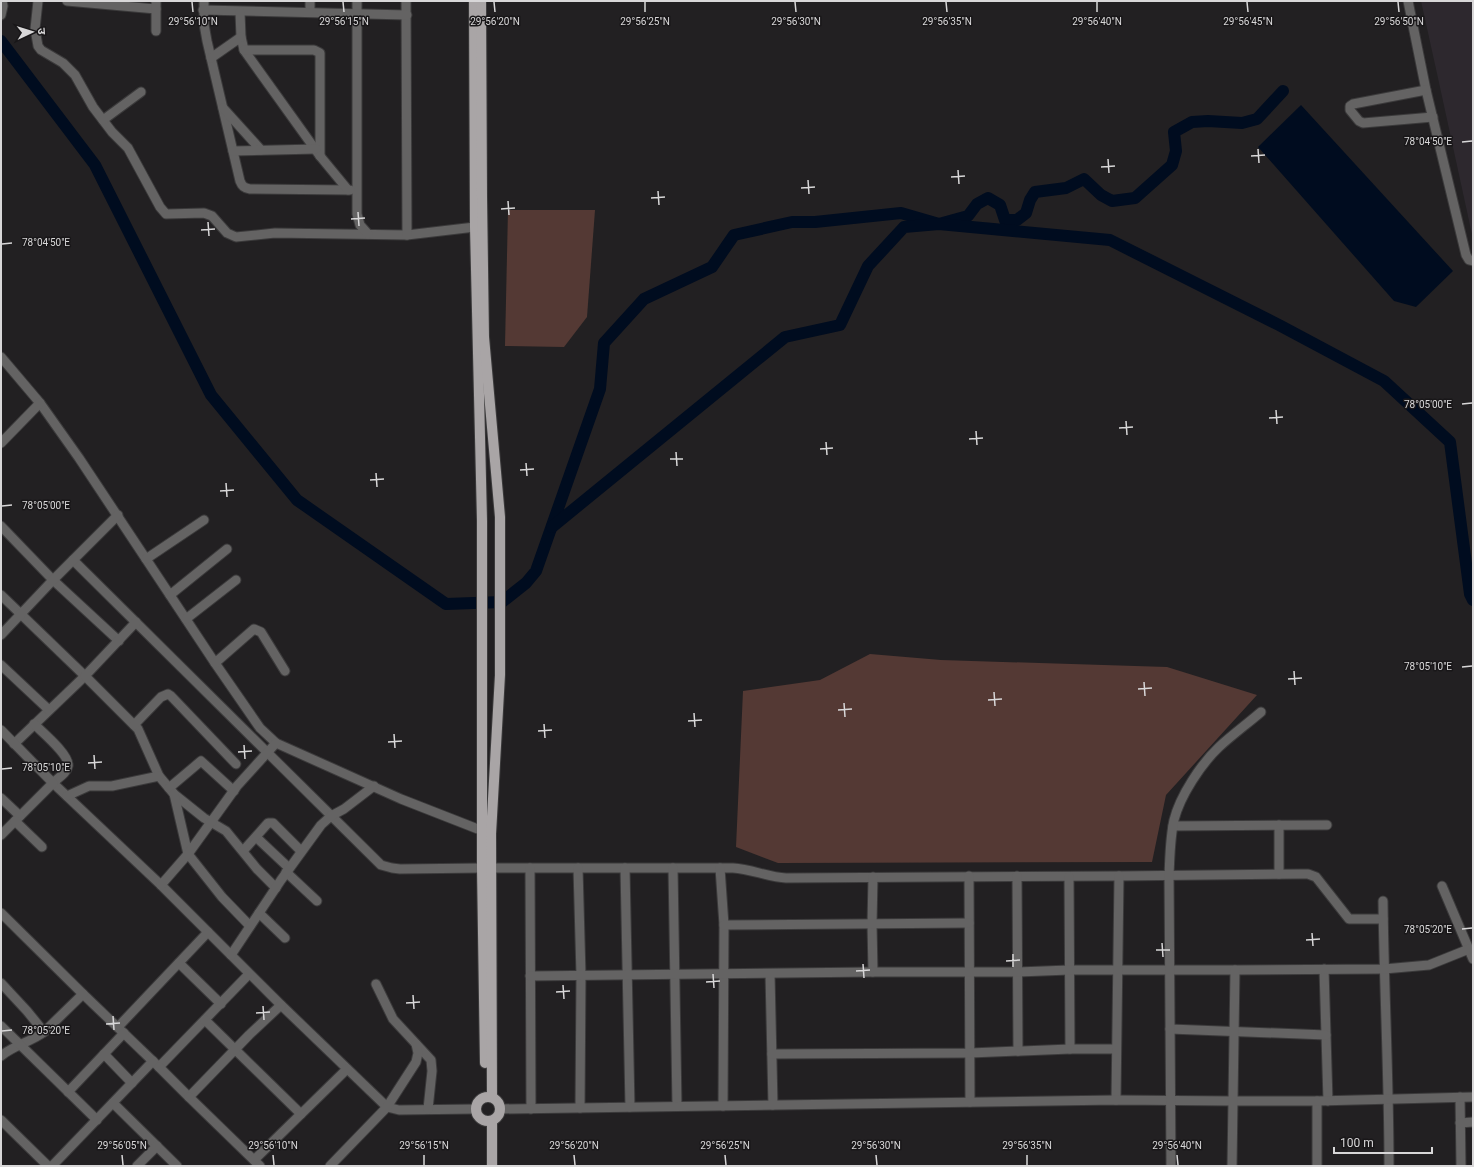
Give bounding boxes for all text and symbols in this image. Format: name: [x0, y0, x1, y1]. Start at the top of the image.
north arrow: [12, 12, 52, 52]
text: 29°56'10"N: [168, 16, 218, 27]
text: 29°56'15"N: [319, 16, 369, 27]
text: 29°56'20"N: [470, 16, 520, 27]
text: 29°56'25"N: [620, 16, 670, 27]
text: 29°56'30"N: [771, 16, 821, 27]
text: 29°56'35"N: [922, 16, 972, 27]
text: 29°56'40"N: [1072, 16, 1122, 27]
text: 29°56'45"N: [1223, 16, 1273, 27]
text: 29°56'50"N: [1374, 16, 1424, 27]
text: उ: [35, 28, 48, 36]
text: 78°04'50"E: [1404, 136, 1452, 147]
text: 78°04'50"E: [22, 237, 70, 248]
text: 78°05'00"E: [1404, 399, 1452, 410]
text: 78°05'00"E: [22, 500, 70, 511]
text: 78°05'10"E: [1404, 661, 1452, 672]
text: 78°05'10"E: [22, 762, 70, 773]
text: 78°05'20"E: [1404, 924, 1452, 935]
text: 78°05'20"E: [22, 1025, 70, 1036]
scale bar: [1334, 1129, 1432, 1155]
text: 100 m: [1340, 1136, 1374, 1150]
text: 29°56'05"N: [97, 1140, 147, 1151]
text: 29°56'10"N: [248, 1140, 298, 1151]
text: 29°56'15"N: [399, 1140, 449, 1151]
text: 29°56'20"N: [549, 1140, 599, 1151]
text: 29°56'25"N: [700, 1140, 750, 1151]
text: 29°56'30"N: [851, 1140, 901, 1151]
text: 29°56'35"N: [1002, 1140, 1052, 1151]
text: 29°56'40"N: [1152, 1140, 1202, 1151]

